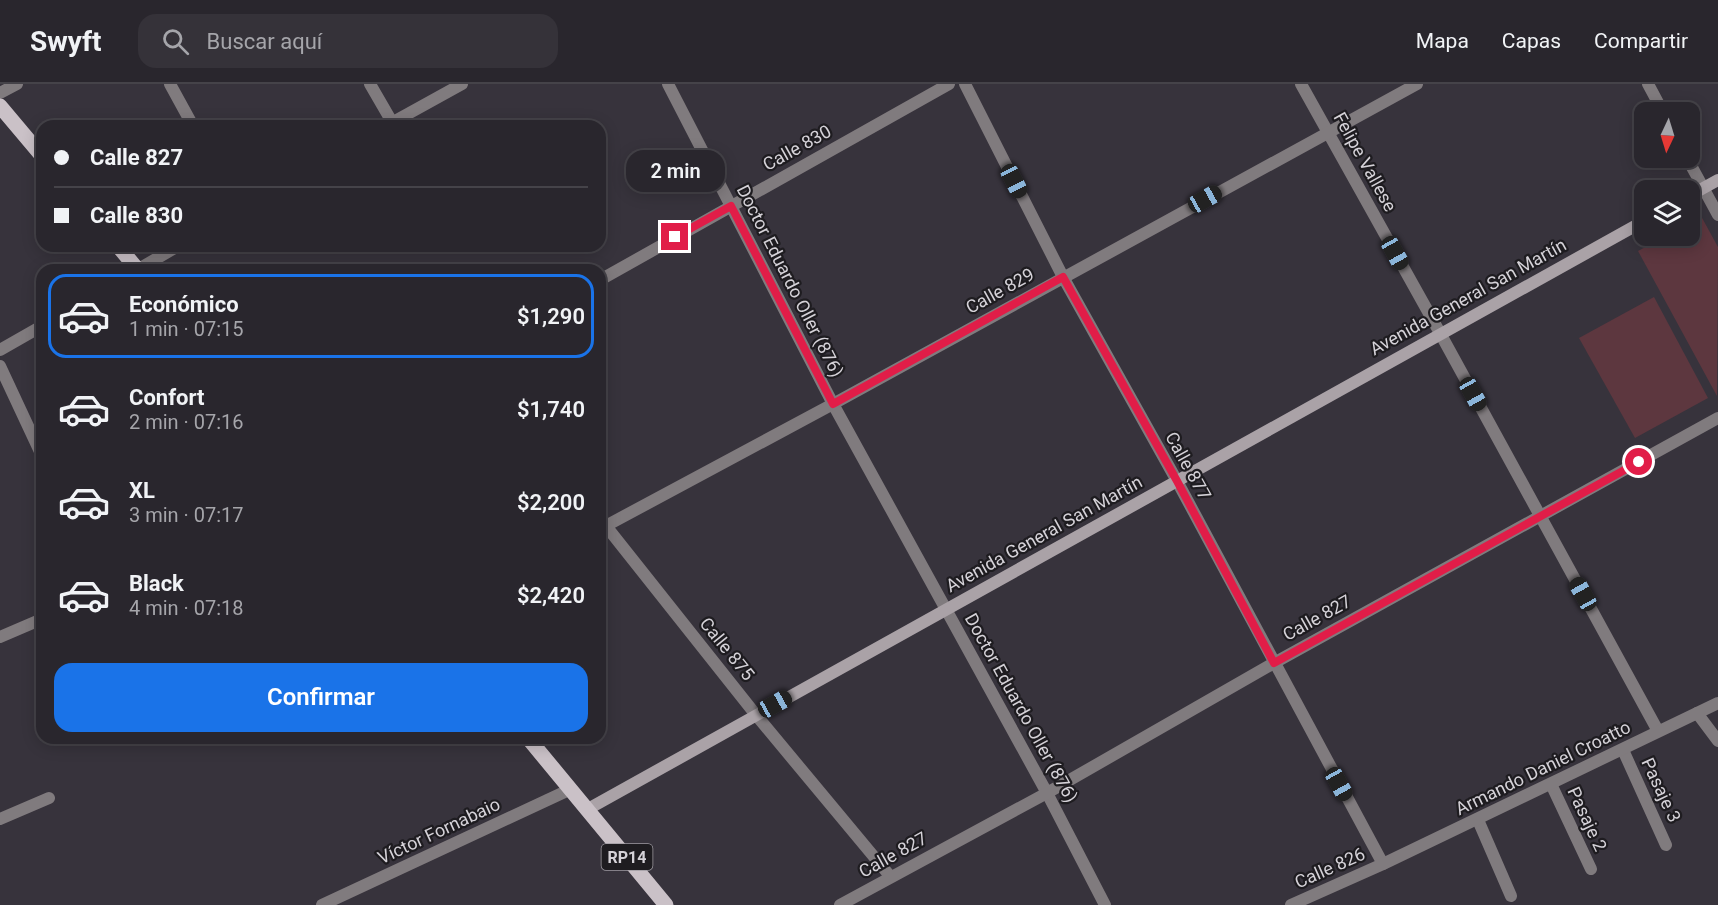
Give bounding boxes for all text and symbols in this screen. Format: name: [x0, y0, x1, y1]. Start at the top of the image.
search box: [138, 14, 558, 68]
text: Swyft: [30, 25, 102, 58]
icon: search: [159, 25, 192, 58]
text: Buscar aquí: [207, 29, 322, 54]
text: Mapa: [1416, 29, 1469, 53]
text: Capas: [1502, 29, 1561, 53]
text: Compartir: [1594, 29, 1688, 53]
north arrow: [1634, 102, 1700, 168]
map controls: [1634, 102, 1700, 246]
street label: Felipe Vallese: [1330, 108, 1401, 215]
street label: Calle 830: [759, 120, 834, 175]
text: Calle 827: [90, 145, 183, 170]
callout: 2 min: [626, 150, 724, 192]
text: 2 min: [650, 159, 701, 183]
car: [998, 161, 1030, 201]
button: layers: [1634, 180, 1700, 246]
street label: Doctor Eduardo Oller (876): [732, 181, 848, 381]
car: [1185, 182, 1225, 216]
text: Calle 830: [90, 203, 183, 228]
route end: [661, 223, 688, 250]
car: [1378, 233, 1412, 273]
street label: Avenida General San Martín: [1366, 234, 1570, 359]
street label: Calle 829: [962, 263, 1037, 318]
icon: car: [57, 289, 111, 343]
text: Económico: [129, 292, 239, 317]
text: $1,290: [517, 304, 585, 329]
text: 1 min · 07:15: [129, 317, 244, 341]
car: [1456, 374, 1490, 414]
icon: car: [57, 382, 111, 436]
text: Confort: [129, 385, 204, 410]
text: $1,740: [517, 397, 585, 422]
text: 2 min · 07:16: [129, 410, 244, 434]
street label: Calle 877: [1161, 428, 1216, 503]
route start: [1625, 448, 1652, 475]
street label: Avenida General San Martín: [942, 471, 1146, 596]
icon: car: [57, 475, 111, 529]
text: XL: [129, 478, 155, 503]
text: $2,200: [517, 490, 585, 515]
text: 3 min · 07:17: [129, 503, 244, 527]
icon: car: [57, 568, 111, 622]
text: Black: [129, 571, 184, 596]
car: [1566, 574, 1600, 614]
text: $2,420: [517, 583, 585, 608]
street label: Calle 827: [1279, 590, 1354, 645]
text: 4 min · 07:18: [129, 596, 244, 620]
street label: Doctor Eduardo Oller (876): [960, 610, 1082, 806]
street label: Calle 875: [696, 613, 759, 684]
button: Confirmar: [54, 663, 588, 732]
car: [755, 687, 795, 721]
street label: Armando Daniel Croatto: [1452, 716, 1634, 819]
street label: Pasaje 3: [1637, 754, 1685, 825]
car: [1322, 764, 1356, 804]
street label: Pasaje 2: [1563, 783, 1611, 854]
street label: Víctor Fornabaio: [374, 793, 503, 868]
street label: Calle 827: [855, 827, 930, 882]
street label: Calle 826: [1291, 843, 1368, 892]
road number: RP14: [602, 844, 652, 870]

